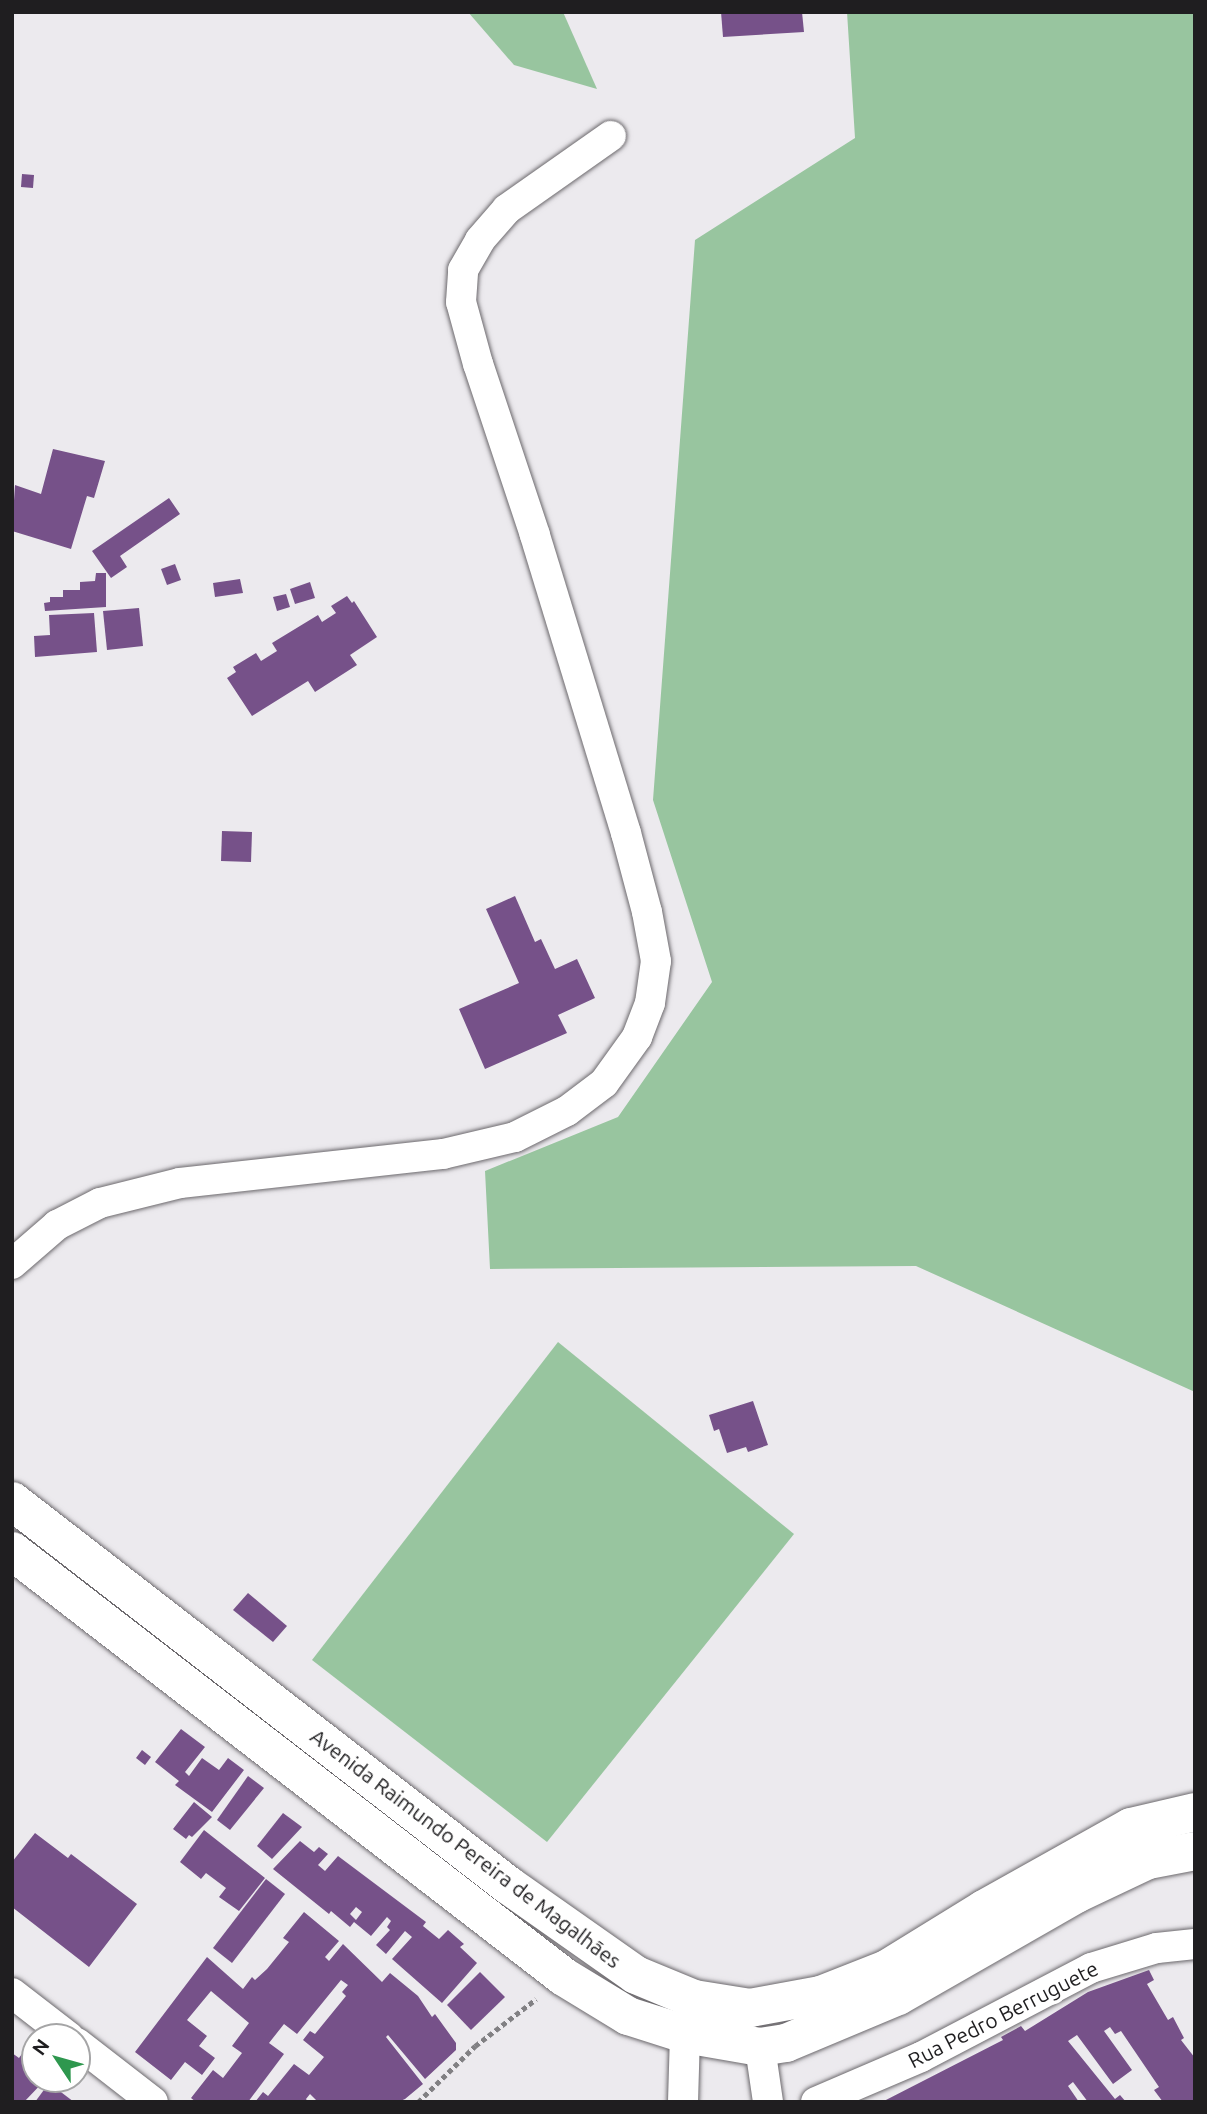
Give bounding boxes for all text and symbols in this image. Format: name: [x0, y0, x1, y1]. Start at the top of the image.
street label: Avenida Raimundo Pereira de Magalhães: [306, 1723, 626, 1973]
street label: Rua Pedro Berruguete: [904, 1955, 1102, 2073]
north arrow: [21, 2023, 91, 2093]
text: N: [28, 2035, 54, 2059]

